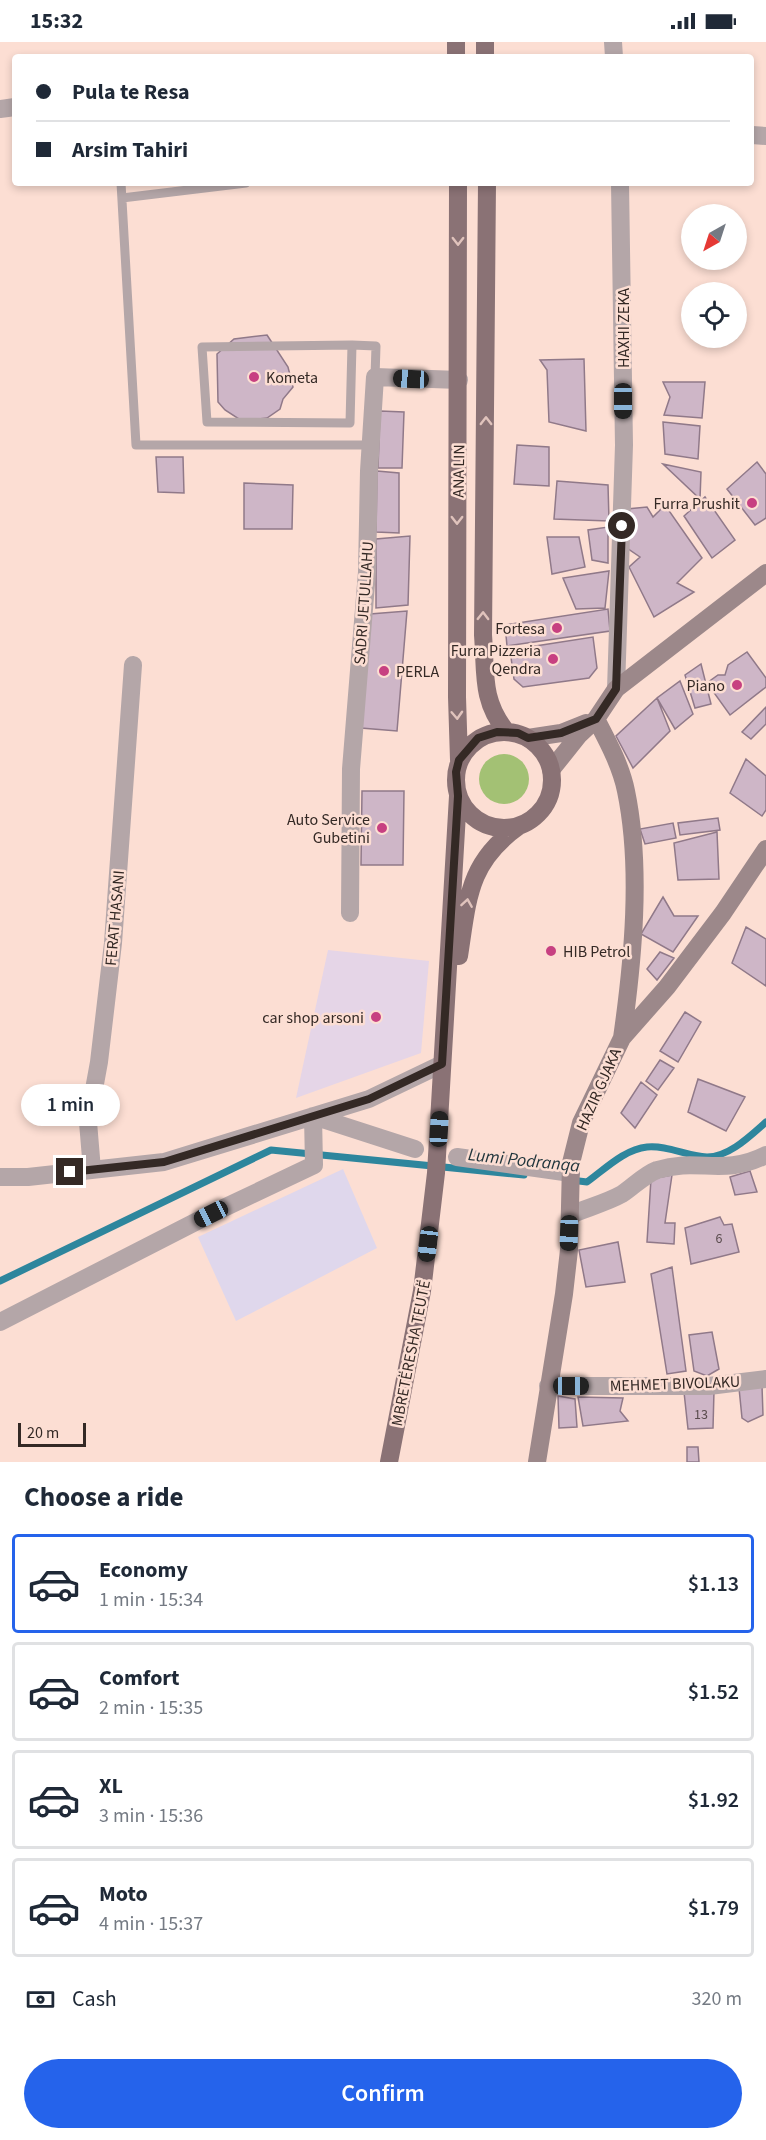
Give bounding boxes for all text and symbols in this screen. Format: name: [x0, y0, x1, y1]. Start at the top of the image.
text: 15:32: [30, 5, 83, 37]
text: Pula te Resa: [72, 76, 190, 108]
text: Arsim Tahiri: [72, 134, 188, 166]
north arrow: [681, 204, 747, 270]
map controls: [681, 204, 747, 348]
one-way arrow: [452, 237, 464, 246]
button: locate: [681, 282, 747, 348]
street label: HAXHI ZEKA: [613, 288, 635, 368]
place label: Kometa: [266, 367, 318, 389]
car: [393, 369, 429, 389]
marker: Kometa: [247, 370, 261, 384]
car: [614, 383, 632, 419]
one-way arrow: [480, 416, 492, 425]
street label: ANA LIN: [448, 444, 470, 498]
place label: Furra Prushit: [654, 493, 741, 515]
marker: Furra Prushit: [745, 496, 759, 510]
route start: [608, 512, 635, 539]
one-way arrow: [451, 516, 463, 525]
street label: SADRI JETULLAHU: [349, 541, 379, 665]
one-way arrow: [477, 611, 490, 620]
place label: Fortesa: [495, 618, 545, 640]
marker: Fortesa: [550, 621, 564, 635]
place label: Furra Pizzeria Qendra: [451, 640, 541, 680]
marker: Furra Pizzeria Qendra: [546, 652, 560, 666]
place label: PERLA: [396, 661, 439, 683]
marker: PERLA: [377, 664, 391, 678]
place label: Piano: [687, 675, 725, 697]
marker: Piano: [730, 678, 744, 692]
one-way arrow: [451, 711, 464, 720]
place label: Auto Service Gubetini: [287, 809, 370, 849]
marker: Auto Service Gubetini: [375, 821, 389, 835]
street label: FERAT HASANI: [100, 869, 130, 967]
one-way arrow: [461, 898, 473, 907]
place label: HIB Petrol: [563, 941, 630, 963]
marker: HIB Petrol: [544, 944, 558, 958]
place label: car shop arsoni: [262, 1007, 364, 1029]
marker: car shop arsoni: [369, 1010, 383, 1024]
street label: HAZIR GJAKA: [571, 1044, 627, 1134]
callout: 1 min: [20, 1085, 119, 1127]
text: 1 min: [47, 1091, 94, 1119]
car: [429, 1111, 449, 1147]
water label: Lumi Podranqa: [467, 1142, 582, 1179]
route end: [56, 1158, 83, 1185]
car: [191, 1198, 231, 1230]
car: [559, 1215, 579, 1251]
car: [417, 1225, 439, 1263]
house number: 6: [716, 1229, 723, 1249]
street label: MBRETËRESHA TEUTË: [386, 1278, 436, 1428]
street label: MEHMET BIVOLAKU: [609, 1371, 741, 1397]
car: [553, 1377, 589, 1395]
house number: 13: [694, 1405, 708, 1425]
scale bar: [18, 1420, 86, 1448]
text: 20 m: [27, 1422, 59, 1444]
text: Choose a ride: [24, 1478, 184, 1517]
text: Economy: [99, 1554, 188, 1586]
icon: car: [27, 1557, 81, 1611]
text: $1.13: [688, 1568, 739, 1600]
text: 1 min · 15:34: [99, 1586, 203, 1614]
text: Comfort: [99, 1662, 180, 1694]
icon: car: [27, 1665, 81, 1719]
text: $1.52: [688, 1676, 739, 1708]
text: 2 min · 15:35: [99, 1694, 203, 1722]
text: XL: [99, 1770, 123, 1802]
icon: car: [27, 1773, 81, 1827]
text: $1.92: [688, 1784, 739, 1816]
text: 3 min · 15:36: [99, 1802, 203, 1830]
text: Moto: [99, 1878, 148, 1910]
icon: car: [27, 1881, 81, 1935]
text: $1.79: [688, 1892, 739, 1924]
text: 4 min · 15:37: [99, 1910, 203, 1938]
icon: cash: [24, 1983, 57, 2016]
text: Cash: [72, 1983, 117, 2015]
text: 320 m: [692, 1985, 742, 2013]
button: Confirm: [24, 2059, 742, 2128]

